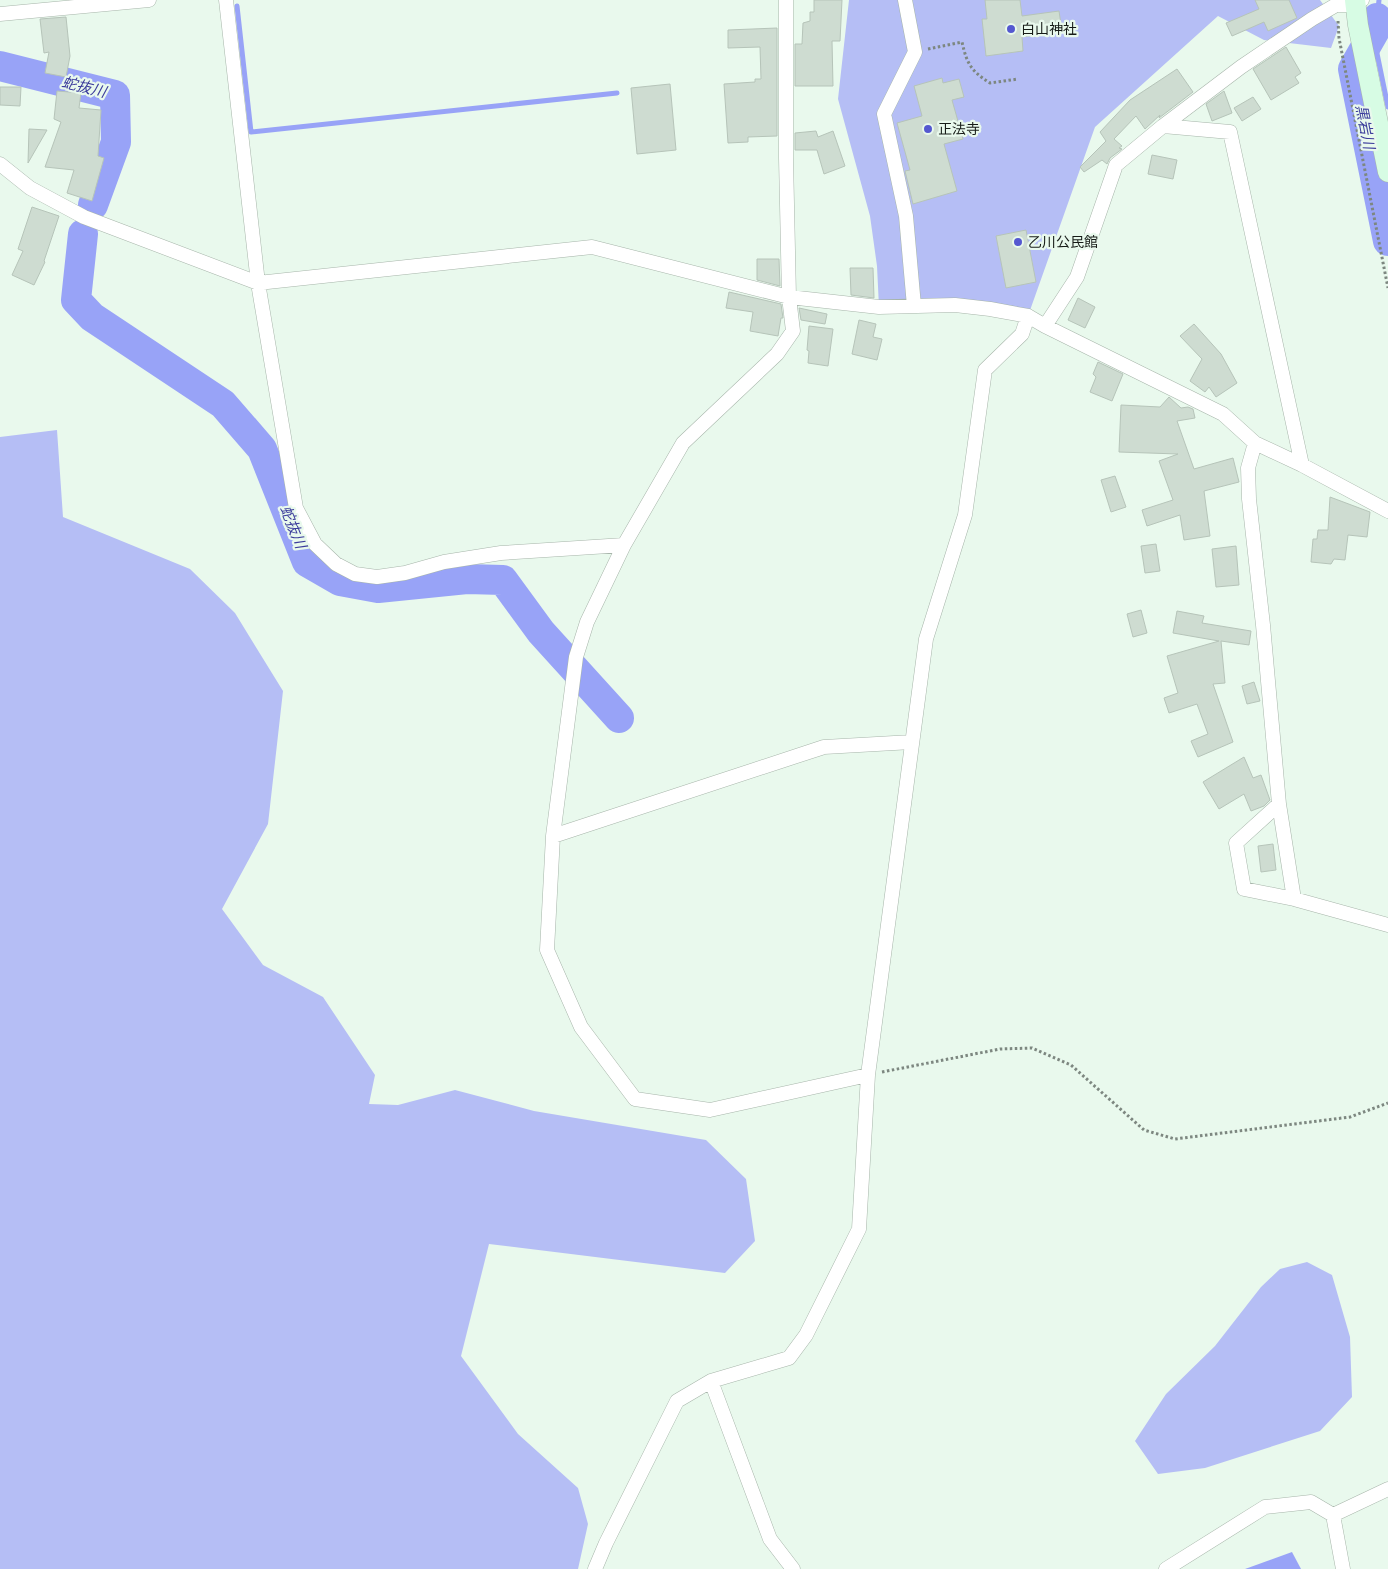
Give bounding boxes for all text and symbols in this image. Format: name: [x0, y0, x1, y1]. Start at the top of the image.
place label: 白山神社: [1021, 21, 1077, 37]
marker: 白山神社: [1005, 23, 1017, 35]
water label: 蛇抜川: [60, 73, 110, 102]
water label: 黒岩川: [1352, 103, 1379, 153]
place label: 正法寺: [938, 121, 980, 137]
marker: 正法寺: [922, 123, 934, 135]
place label: 乙川公民館: [1028, 234, 1098, 250]
marker: 乙川公民館: [1012, 236, 1024, 248]
water label: 蛇抜川: [276, 503, 311, 553]

